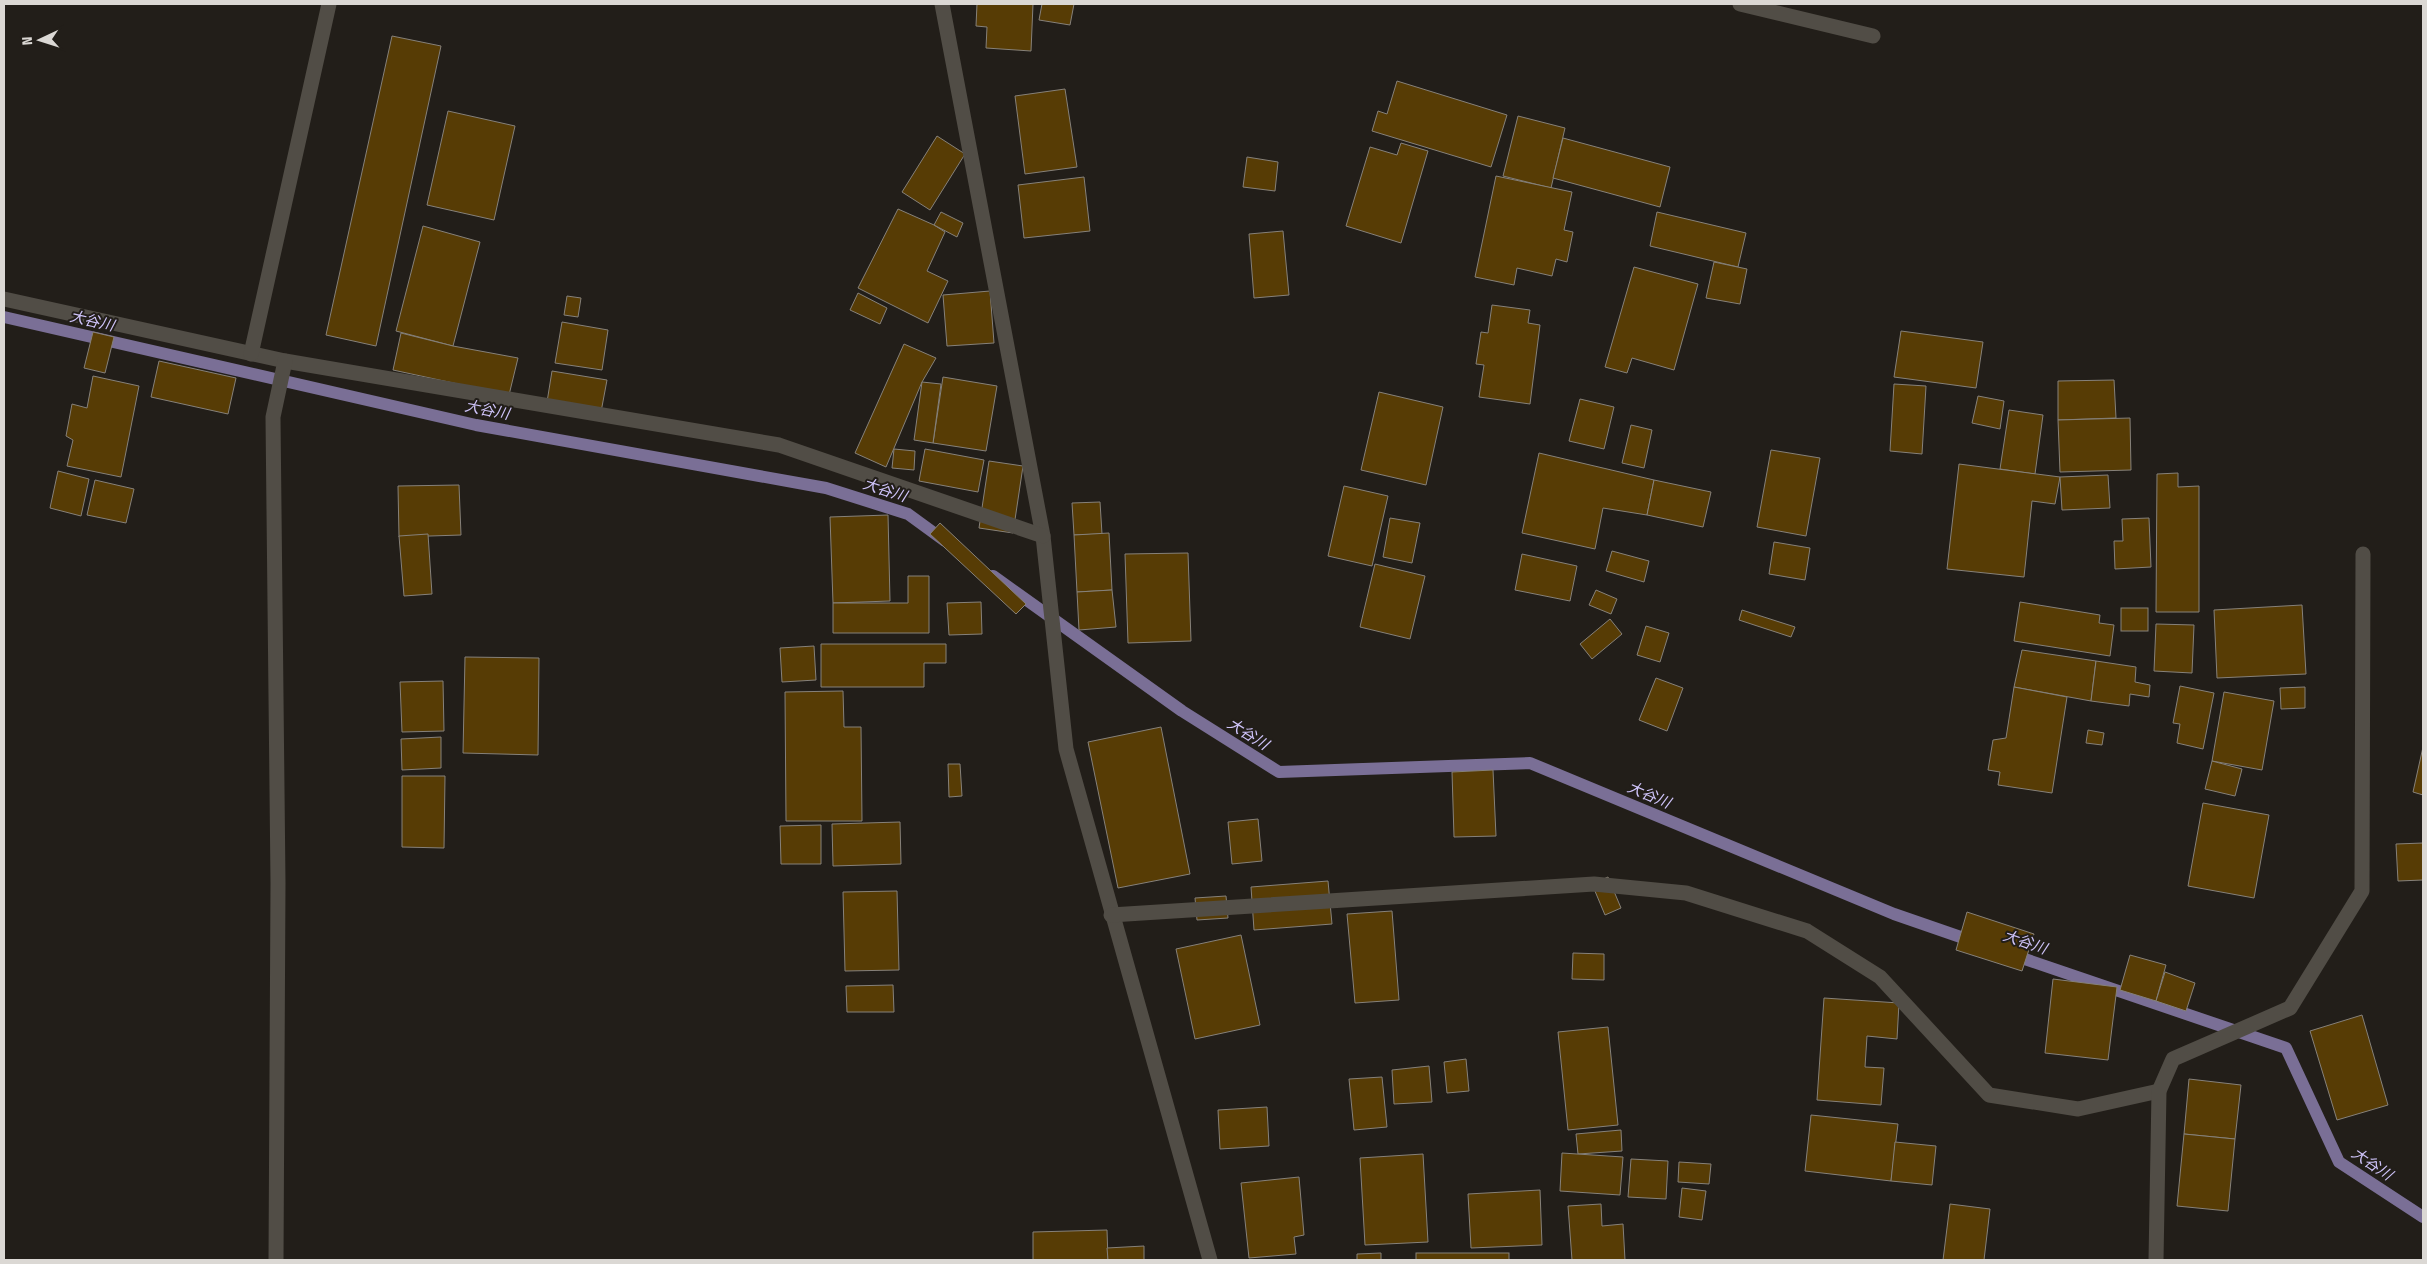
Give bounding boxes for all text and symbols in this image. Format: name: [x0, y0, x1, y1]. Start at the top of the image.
north arrow: [15, 15, 65, 65]
text: N: [19, 36, 36, 46]
water label: 大谷川: [68, 307, 118, 335]
water label: 大谷川: [463, 397, 513, 424]
water label: 大谷川: [861, 474, 911, 506]
water label: 大谷川: [1224, 714, 1274, 755]
water label: 大谷川: [1625, 778, 1675, 813]
water label: 大谷川: [2001, 926, 2051, 958]
water label: 大谷川: [2348, 1144, 2397, 1185]

